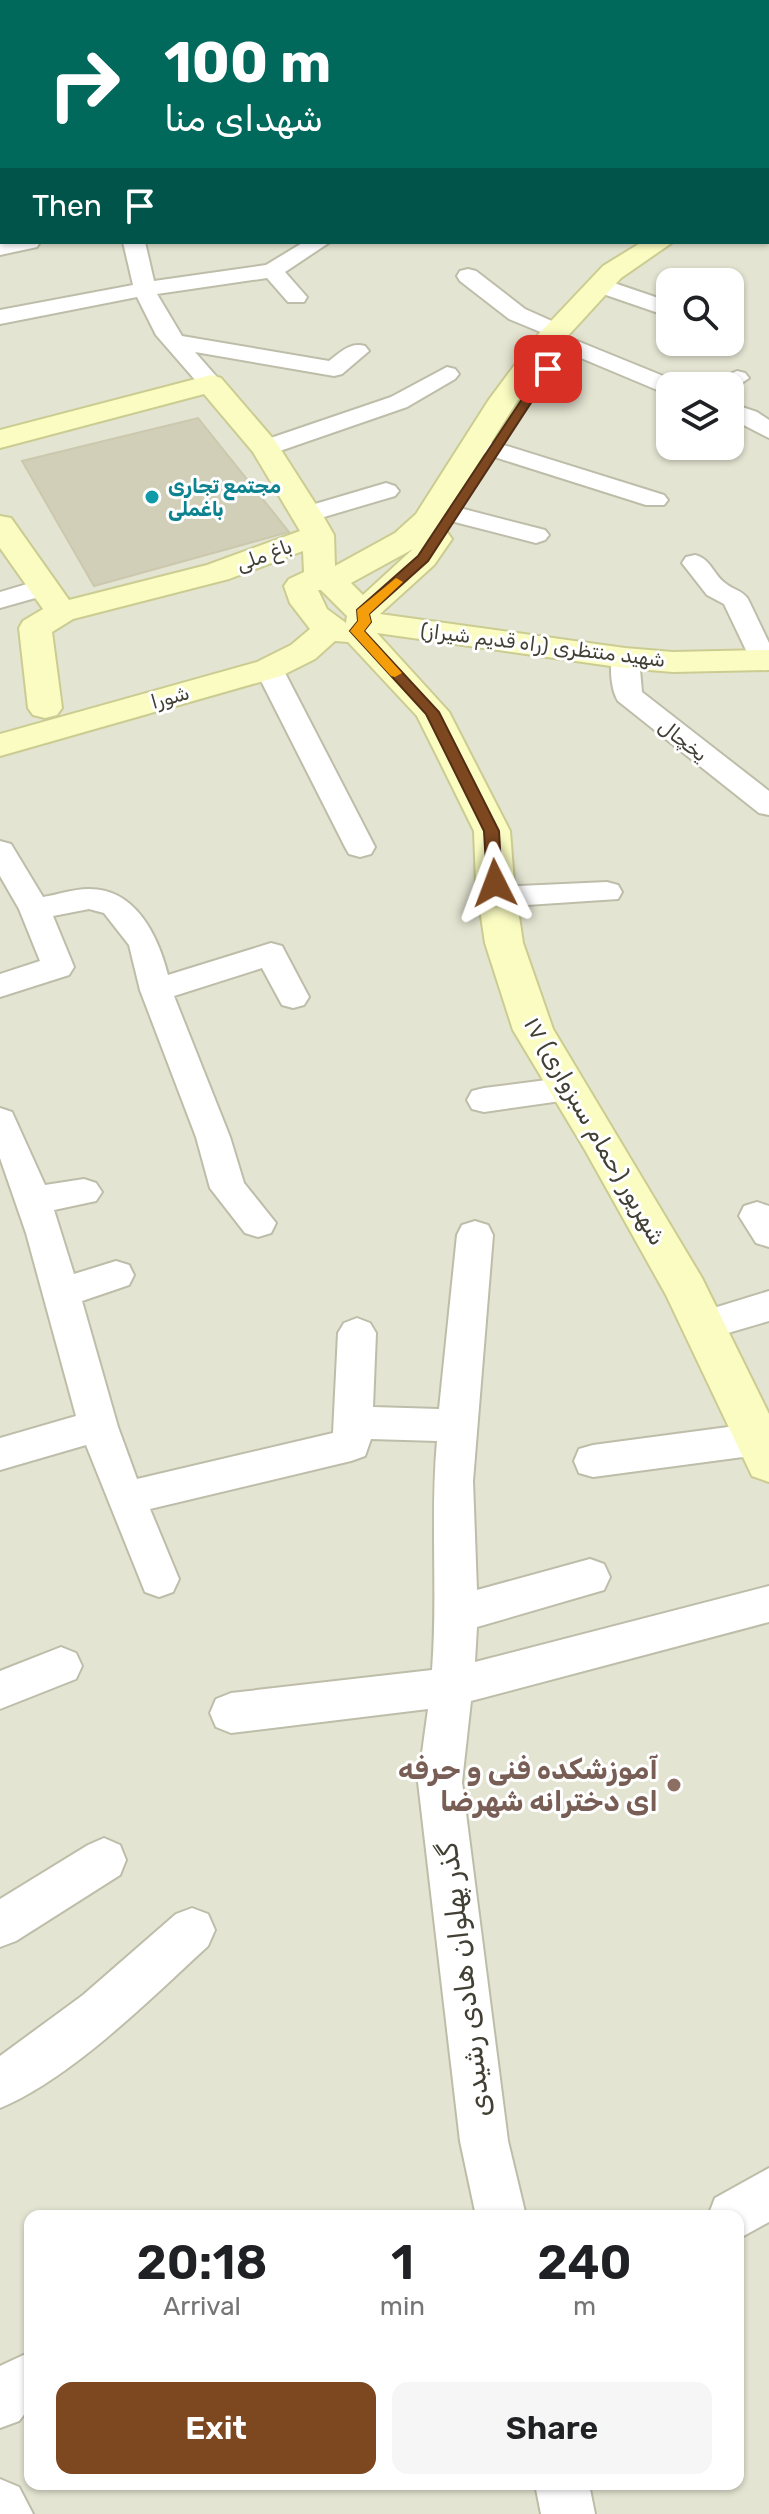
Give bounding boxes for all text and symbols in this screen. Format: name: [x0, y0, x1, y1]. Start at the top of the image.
text: 100 m: [164, 30, 331, 96]
icon: right: [32, 32, 136, 136]
text: شهدای منا: [164, 97, 323, 140]
icon: arrive: [118, 184, 162, 228]
text: Then: [32, 188, 102, 224]
map controls: [656, 268, 744, 460]
button: search: [656, 268, 744, 356]
pin: [514, 335, 582, 403]
icon: arrive: [526, 347, 570, 391]
button: layers: [656, 372, 744, 460]
place label: مجتمع تجاری باغملی: [168, 474, 281, 521]
marker: مجتمع تجاری باغملی: [143, 488, 161, 506]
street label: باغ ملی: [233, 534, 296, 578]
street label: شهید منتظری (راه قدیم شیراز): [419, 618, 667, 673]
street label: شورا: [148, 680, 192, 714]
street label: یخچال: [654, 714, 712, 766]
position arrow: [453, 841, 537, 925]
street label: ۱۷ شهریور (حمام سبزواری): [516, 1012, 672, 1251]
place label: آموزشکده فنی و حرفه ای دخترانه شهرضا: [398, 1753, 658, 1818]
marker: آموزشکده فنی و حرفه ای دخترانه شهرضا: [665, 1776, 683, 1794]
street label: گذر پهلوان هادی رشیدی: [431, 1840, 499, 2119]
text: 20:18: [136, 2234, 267, 2291]
text: 1: [391, 2234, 414, 2291]
text: 240: [537, 2234, 632, 2291]
text: Arrival: [163, 2291, 241, 2322]
text: min: [380, 2291, 425, 2322]
text: m: [573, 2291, 596, 2322]
button: Exit: [56, 2382, 376, 2474]
button: Share: [392, 2382, 712, 2474]

